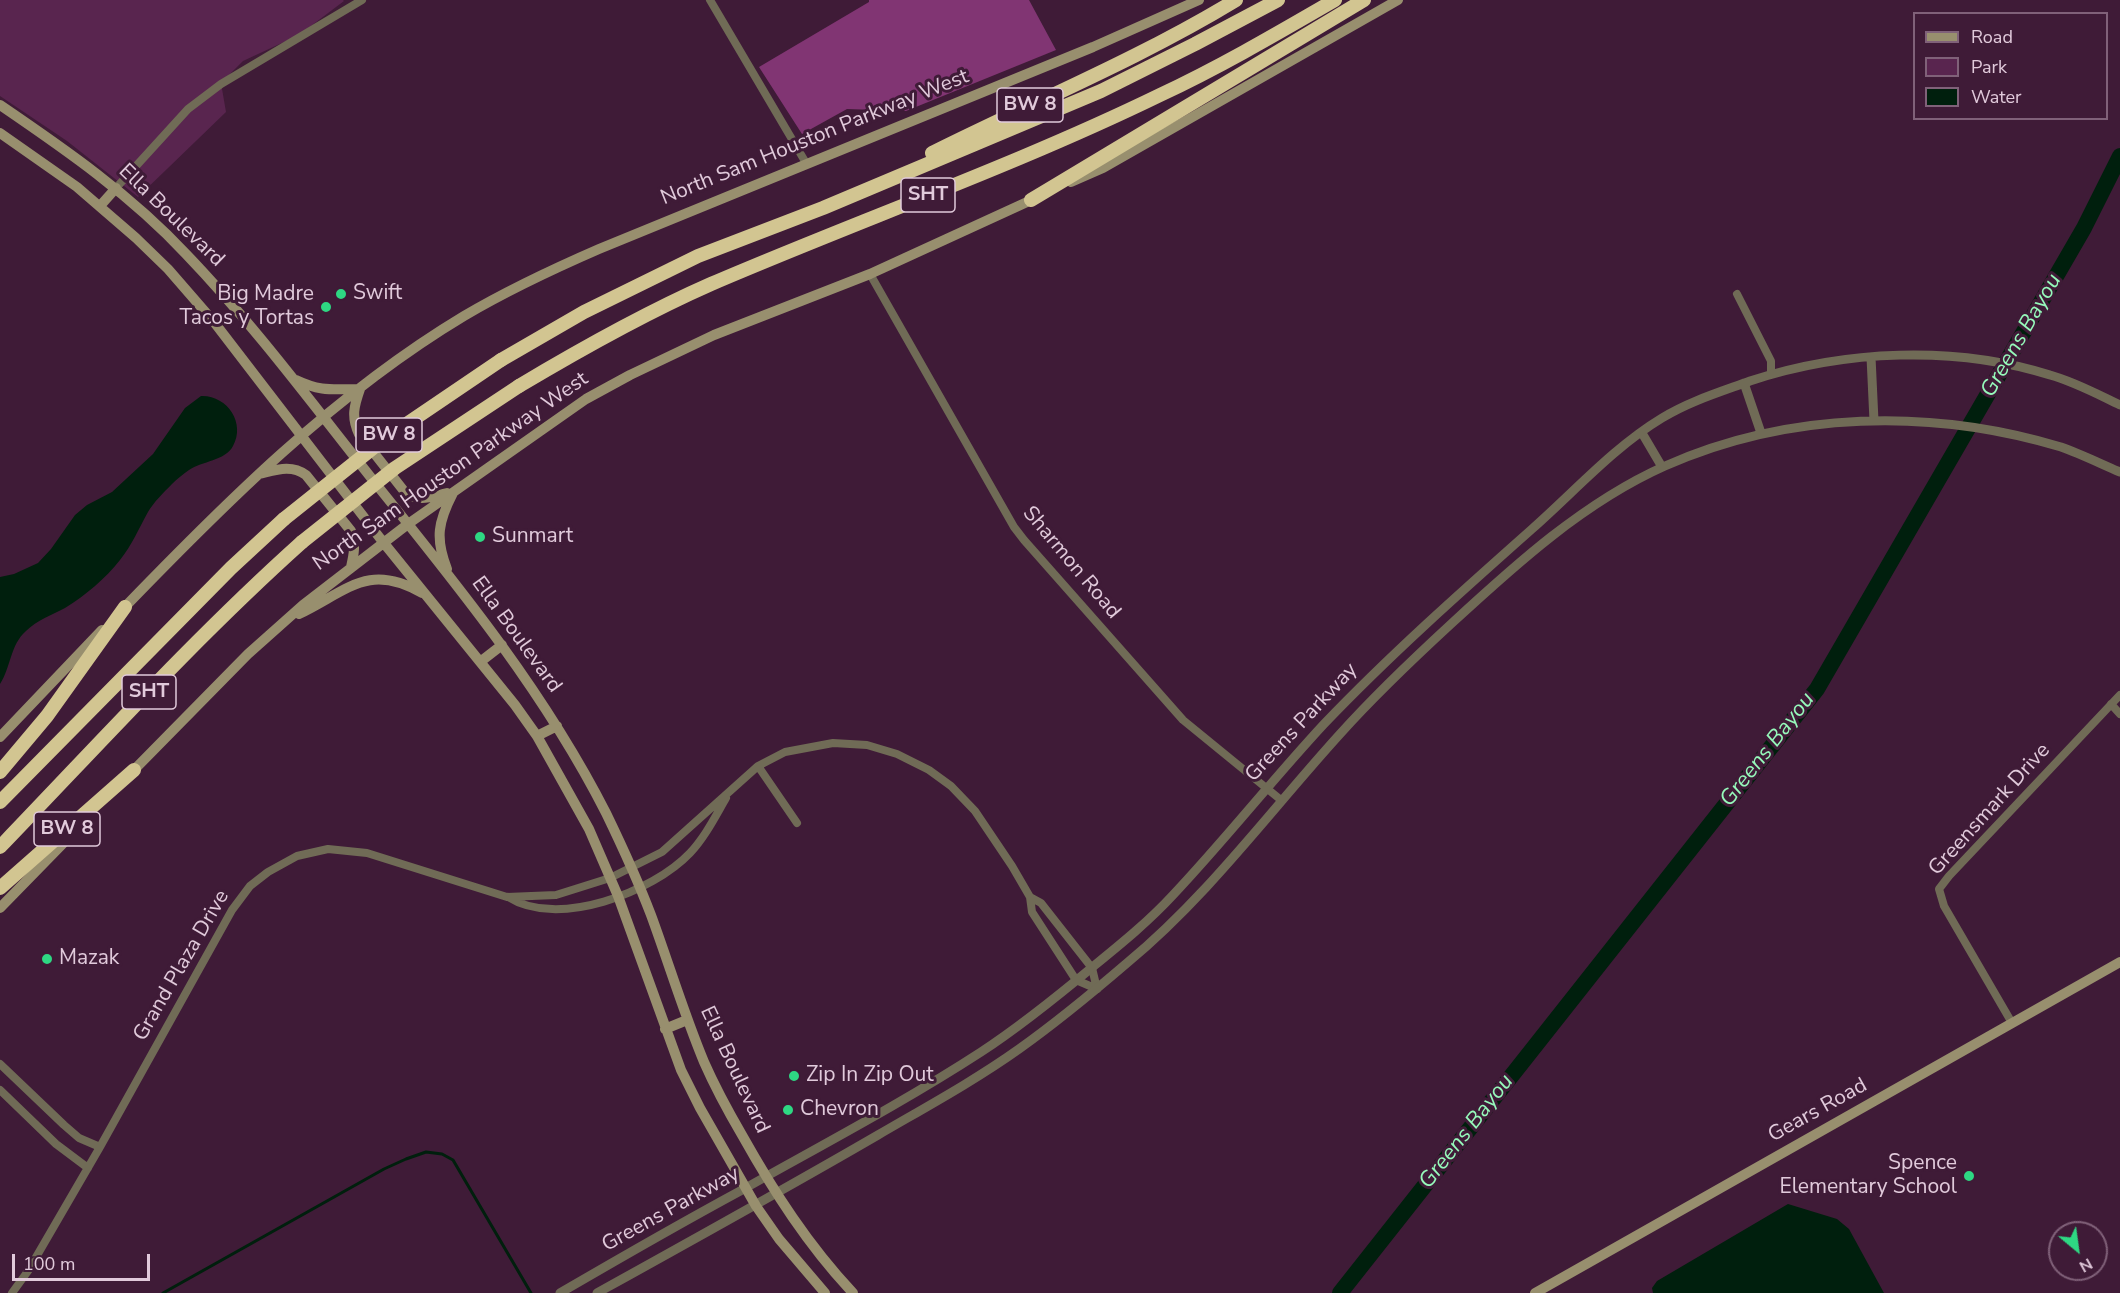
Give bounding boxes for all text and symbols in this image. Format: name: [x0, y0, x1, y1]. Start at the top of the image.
legend: [1913, 12, 2108, 120]
text: Road: [1971, 25, 2013, 49]
text: Park: [1971, 55, 2007, 79]
street label: North Sam Houston Parkway West: [657, 65, 973, 211]
text: Water: [1971, 85, 2022, 109]
road number: BW 8: [997, 88, 1063, 122]
street label: Ella Boulevard: [113, 159, 229, 273]
road number: SHT: [901, 178, 955, 212]
water label: Greens Bayou: [1976, 270, 2068, 402]
place label: Swift: [353, 281, 402, 307]
place label: Big Madre Tacos y Tortas: [180, 282, 314, 332]
marker: Swift: [334, 287, 348, 301]
marker: Big Madre Tacos y Tortas: [319, 300, 333, 314]
street label: North Sam Houston Parkway West: [309, 367, 593, 577]
road number: BW 8: [356, 418, 422, 452]
street label: Sharmon Road: [1017, 502, 1125, 624]
place label: Sunmart: [492, 524, 573, 550]
marker: Sunmart: [473, 530, 487, 544]
street label: Ella Boulevard: [465, 572, 567, 698]
street label: Greens Parkway: [1241, 658, 1363, 788]
road number: SHT: [122, 675, 176, 709]
water label: Greens Bayou: [1715, 688, 1821, 812]
street label: Greensmark Drive: [1924, 739, 2056, 881]
road number: BW 8: [34, 812, 100, 846]
street label: Grand Plaza Drive: [129, 886, 235, 1046]
place label: Mazak: [59, 946, 119, 972]
marker: Mazak: [40, 952, 54, 966]
street label: Ella Boulevard: [694, 1002, 774, 1138]
place label: Zip In Zip Out: [806, 1063, 934, 1089]
marker: Zip In Zip Out: [787, 1069, 801, 1083]
water label: Greens Bayou: [1414, 1070, 1520, 1194]
street label: Gears Road: [1764, 1073, 1872, 1149]
place label: Chevron: [800, 1097, 879, 1123]
marker: Chevron: [781, 1103, 795, 1117]
place label: Spence Elementary School: [1779, 1151, 1957, 1201]
street label: Greens Parkway: [598, 1162, 744, 1258]
marker: Spence Elementary School: [1962, 1169, 1976, 1183]
north arrow: [2048, 1221, 2108, 1281]
scale bar: [15, 1242, 153, 1280]
text: 100 m: [23, 1252, 75, 1276]
text: N: [2075, 1252, 2096, 1278]

